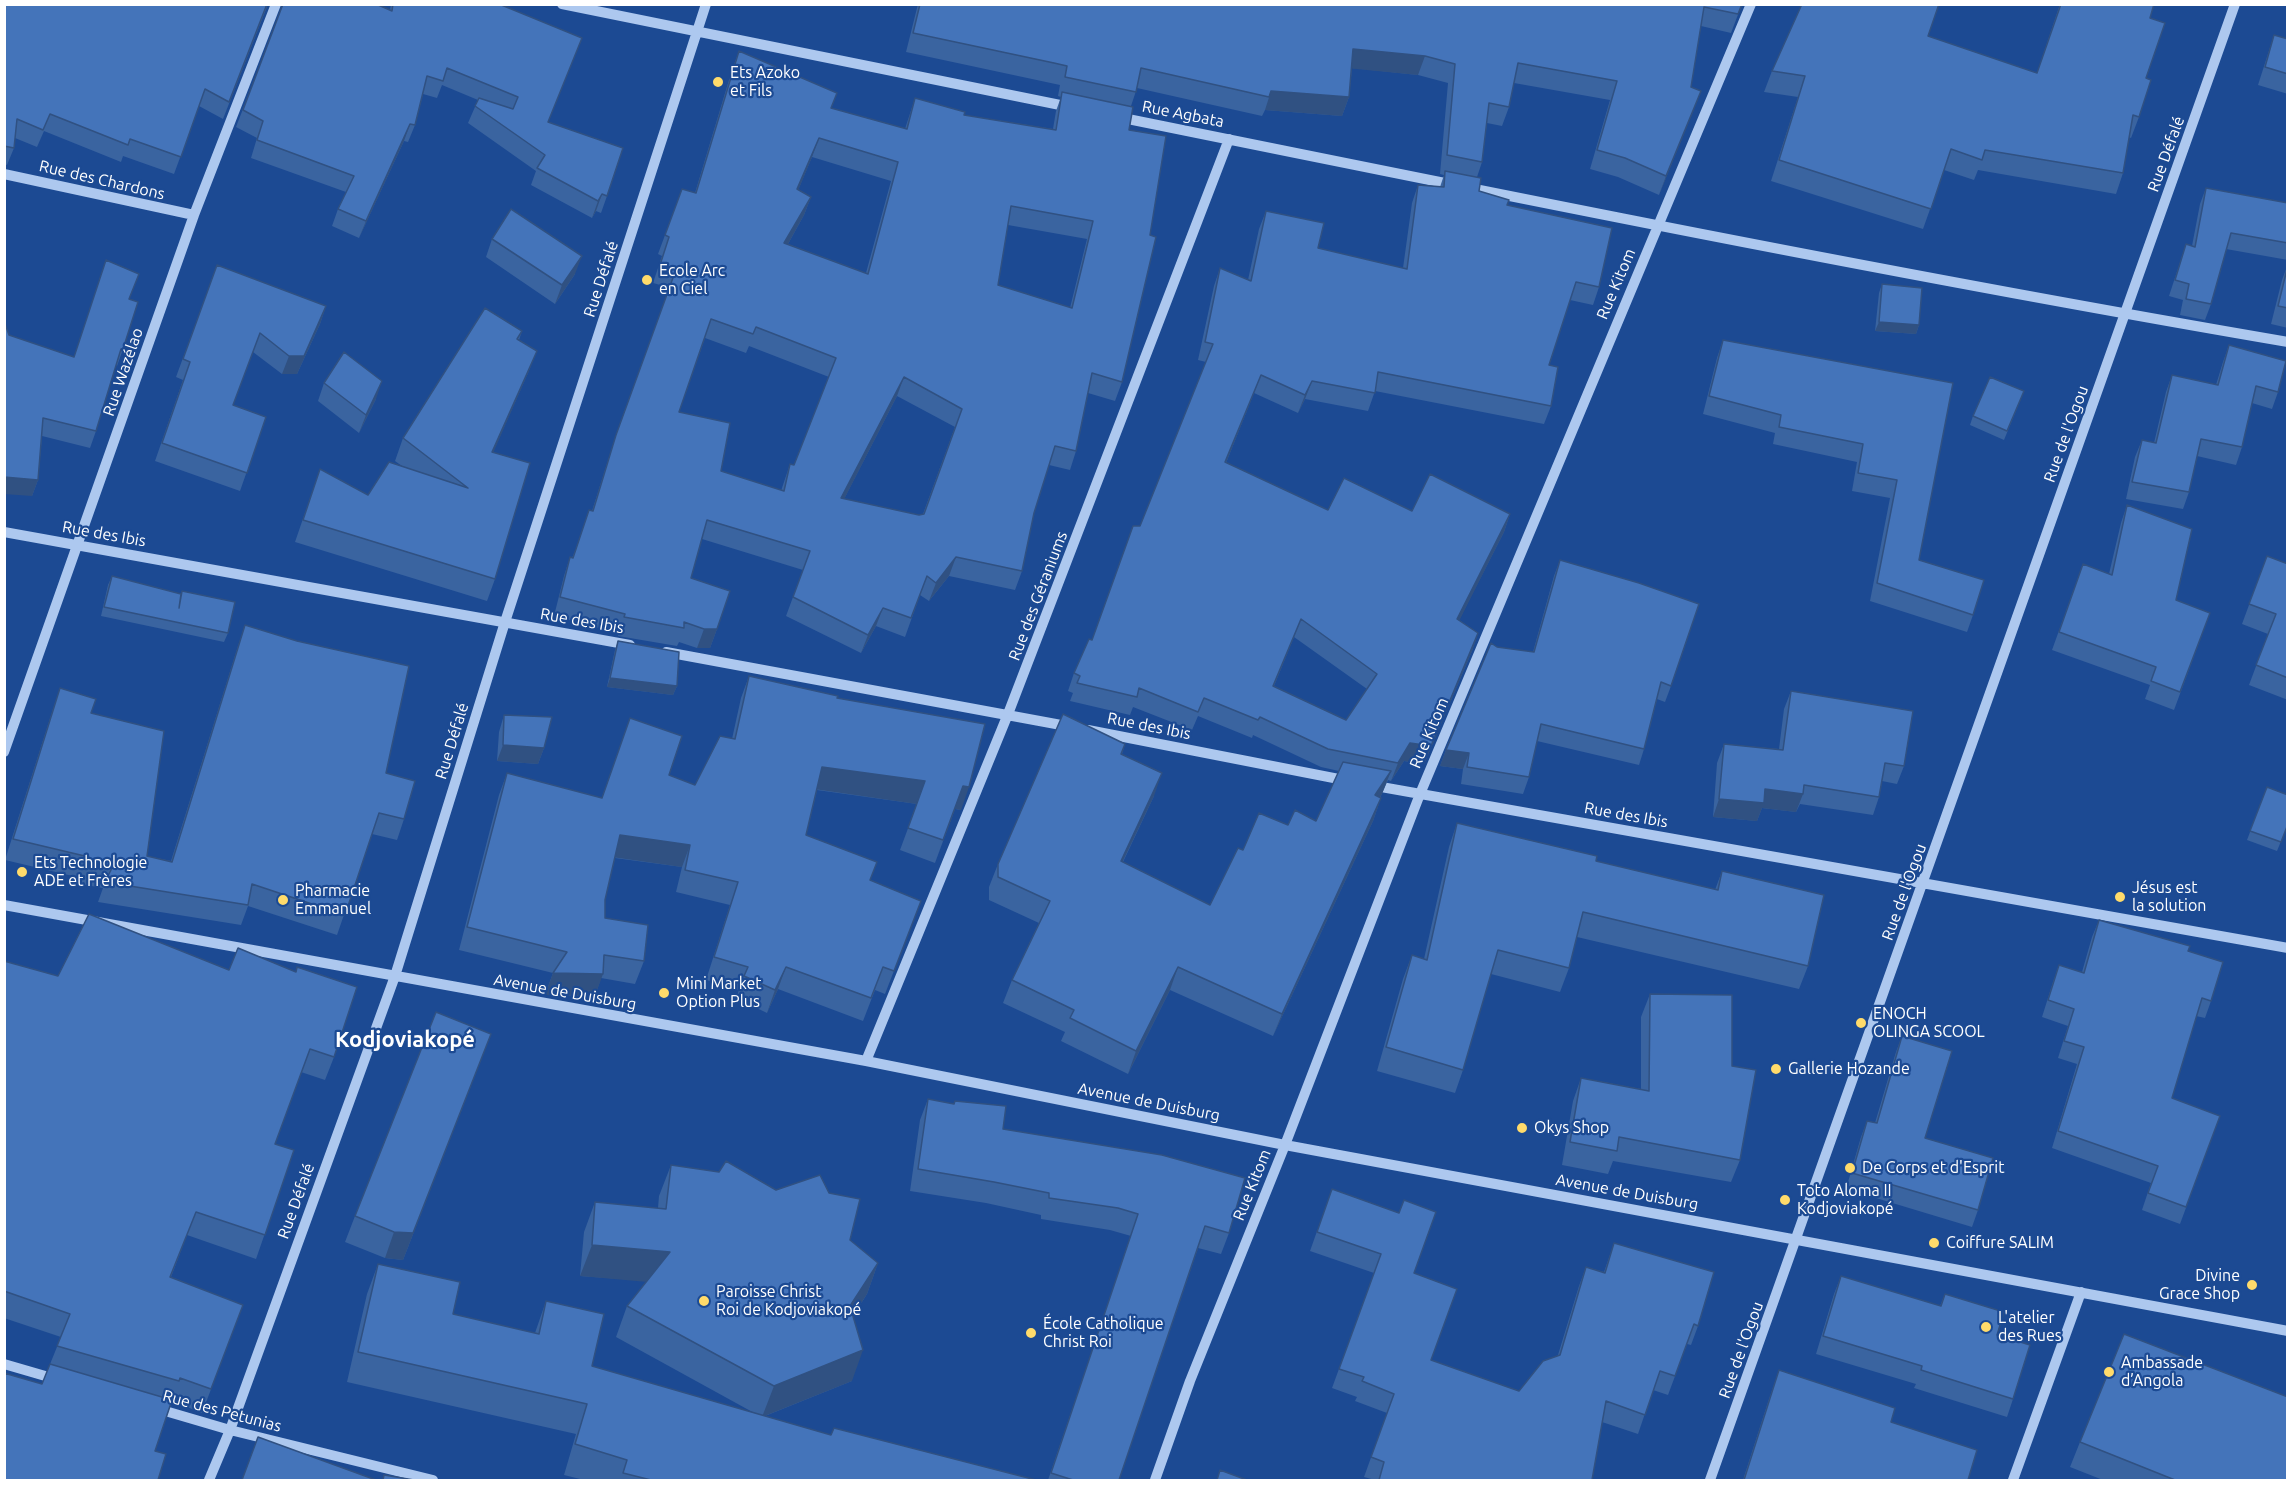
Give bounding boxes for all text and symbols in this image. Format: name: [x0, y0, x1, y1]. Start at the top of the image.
place label: Ets Azoko et Fils: [730, 63, 800, 101]
marker: Ets Azoko et Fils: [711, 75, 725, 89]
street label: Rue Agbata: [1140, 97, 1226, 131]
street label: Rue Défalé: [2143, 114, 2189, 194]
street label: Rue des Chardons: [37, 156, 167, 204]
street label: Rue Défalé: [580, 238, 622, 320]
street label: Rue Kitom: [1593, 246, 1639, 322]
place label: Ecole Arc en Ciel: [659, 261, 725, 299]
marker: Ecole Arc en Ciel: [640, 273, 654, 287]
street label: Rue Wazélao: [99, 325, 147, 419]
street label: Rue de l'Ogou: [2040, 383, 2092, 485]
street label: Rue des Ibis: [61, 517, 147, 551]
street label: Rue des Géraniums: [1004, 529, 1072, 663]
street label: Rue des Ibis: [539, 604, 625, 638]
street label: Rue Kitom: [1406, 695, 1452, 771]
street label: Rue Défalé: [431, 700, 473, 782]
street label: Rue des Ibis: [1106, 708, 1192, 744]
street label: Rue des Ibis: [1583, 798, 1669, 832]
street label: Rue de l'Ogou: [1878, 841, 1930, 943]
place label: Ets Technologie ADE et Frères: [34, 853, 147, 891]
marker: Ets Technologie ADE et Frères: [15, 865, 29, 879]
place label: Jésus est la solution: [2132, 878, 2206, 916]
place label: Pharmacie Emmanuel: [295, 881, 371, 919]
marker: Jésus est la solution: [2113, 890, 2127, 904]
marker: Pharmacie Emmanuel: [276, 893, 290, 907]
street label: Avenue de Duisburg: [492, 970, 638, 1014]
place label: Mini Market Option Plus: [676, 974, 762, 1012]
marker: Mini Market Option Plus: [657, 986, 671, 1000]
place label: ENOCH OLINGA SCOOL: [1873, 1004, 1985, 1042]
marker: ENOCH OLINGA SCOOL: [1854, 1016, 1868, 1030]
district label: Kodjoviakopé: [335, 1027, 475, 1053]
place label: Gallerie Hozande: [1788, 1059, 1910, 1079]
marker: Gallerie Hozande: [1769, 1062, 1783, 1076]
street label: Avenue de Duisburg: [1076, 1079, 1222, 1125]
place label: Okys Shop: [1534, 1118, 1609, 1138]
marker: Okys Shop: [1515, 1121, 1529, 1135]
street label: Rue Kitom: [1229, 1147, 1275, 1223]
place label: De Corps et d'Esprit: [1862, 1158, 2004, 1178]
street label: Rue Défalé: [273, 1161, 319, 1241]
marker: De Corps et d'Esprit: [1843, 1161, 1857, 1175]
street label: Avenue de Duisburg: [1554, 1170, 1700, 1214]
place label: Toto Aloma II Kodjoviakopé: [1797, 1181, 1894, 1219]
marker: Toto Aloma II Kodjoviakopé: [1778, 1193, 1792, 1207]
place label: Coiffure SALIM: [1946, 1233, 2054, 1253]
marker: Coiffure SALIM: [1927, 1236, 1941, 1250]
place label: Divine Grace Shop: [2159, 1266, 2240, 1304]
marker: Divine Grace Shop: [2245, 1278, 2259, 1292]
place label: Paroisse Christ Roi de Kodjoviakopé: [716, 1282, 861, 1320]
marker: Paroisse Christ Roi de Kodjoviakopé: [697, 1294, 711, 1308]
street label: Rue de l'Ogou: [1715, 1299, 1767, 1401]
place label: L'atelier des Rues: [1998, 1308, 2062, 1346]
place label: École Catholique Christ Roi: [1043, 1314, 1164, 1352]
marker: L'atelier des Rues: [1979, 1320, 1993, 1334]
marker: École Catholique Christ Roi: [1024, 1326, 1038, 1340]
place label: Ambassade d’Angola: [2121, 1353, 2203, 1391]
marker: Ambassade d’Angola: [2102, 1365, 2116, 1379]
street label: Rue des Petunias: [161, 1386, 283, 1436]

